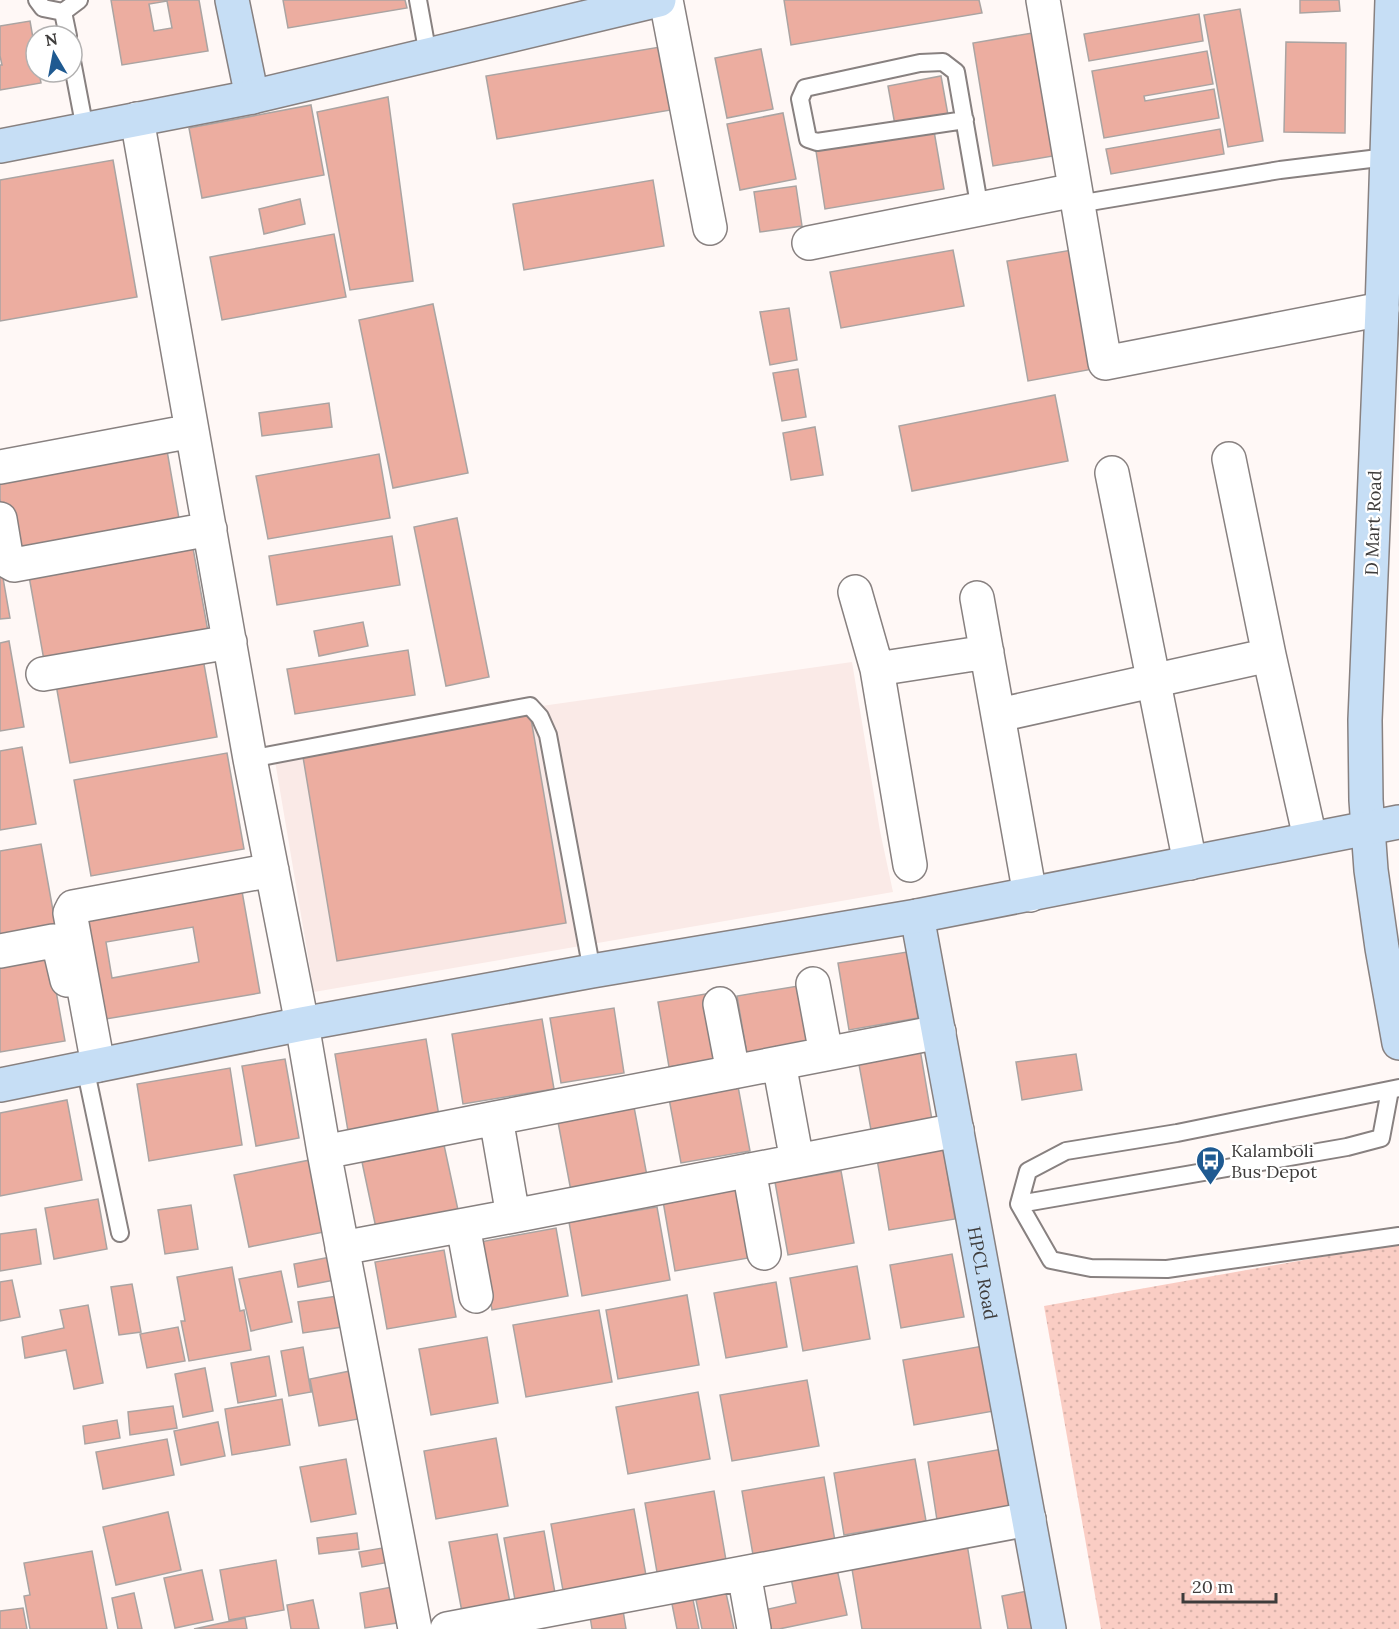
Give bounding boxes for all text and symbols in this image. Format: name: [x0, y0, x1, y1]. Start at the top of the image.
north arrow: [24, 24, 84, 84]
text: N: [44, 28, 59, 50]
street label: D Mart Road: [1360, 470, 1386, 576]
place label: Kalamboli Bus Depot: [1231, 1139, 1317, 1183]
bus stop icon: Kalamboli Bus Depot: [1194, 1144, 1226, 1186]
street label: HPCL Road: [963, 1224, 1003, 1322]
scale bar: [1183, 1566, 1276, 1604]
text: 20 m: [1192, 1575, 1234, 1598]

